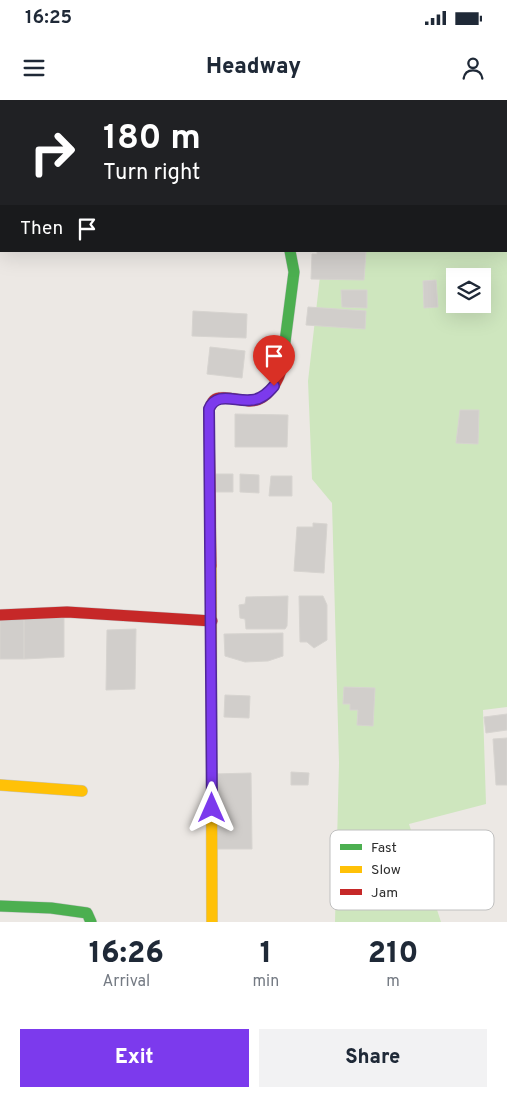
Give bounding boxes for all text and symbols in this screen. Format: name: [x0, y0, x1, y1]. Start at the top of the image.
text: 16:25: [25, 6, 72, 30]
icon: menu: [20, 54, 48, 82]
text: Headway: [206, 54, 301, 81]
icon: person: [459, 54, 487, 82]
text: 180 m: [103, 117, 201, 161]
icon: right: [20, 120, 85, 185]
text: Turn right: [103, 160, 200, 187]
icon: arrive: [73, 215, 101, 243]
text: Then: [20, 217, 63, 241]
map controls: [446, 268, 491, 313]
button: layers: [446, 268, 491, 313]
pin: [253, 335, 295, 386]
icon: arrive: [260, 342, 288, 370]
position arrow: [185, 781, 237, 833]
legend: [330, 830, 494, 910]
text: Fast: [371, 840, 397, 857]
text: Slow: [371, 862, 401, 879]
text: Jam: [371, 885, 398, 902]
text: 16:26: [89, 936, 164, 973]
text: 1: [260, 936, 272, 973]
text: 210: [368, 936, 418, 973]
text: Arrival: [102, 972, 150, 992]
text: min: [253, 972, 279, 992]
text: m: [386, 972, 400, 992]
button: Exit: [20, 1029, 249, 1087]
button: Share: [259, 1029, 487, 1087]

